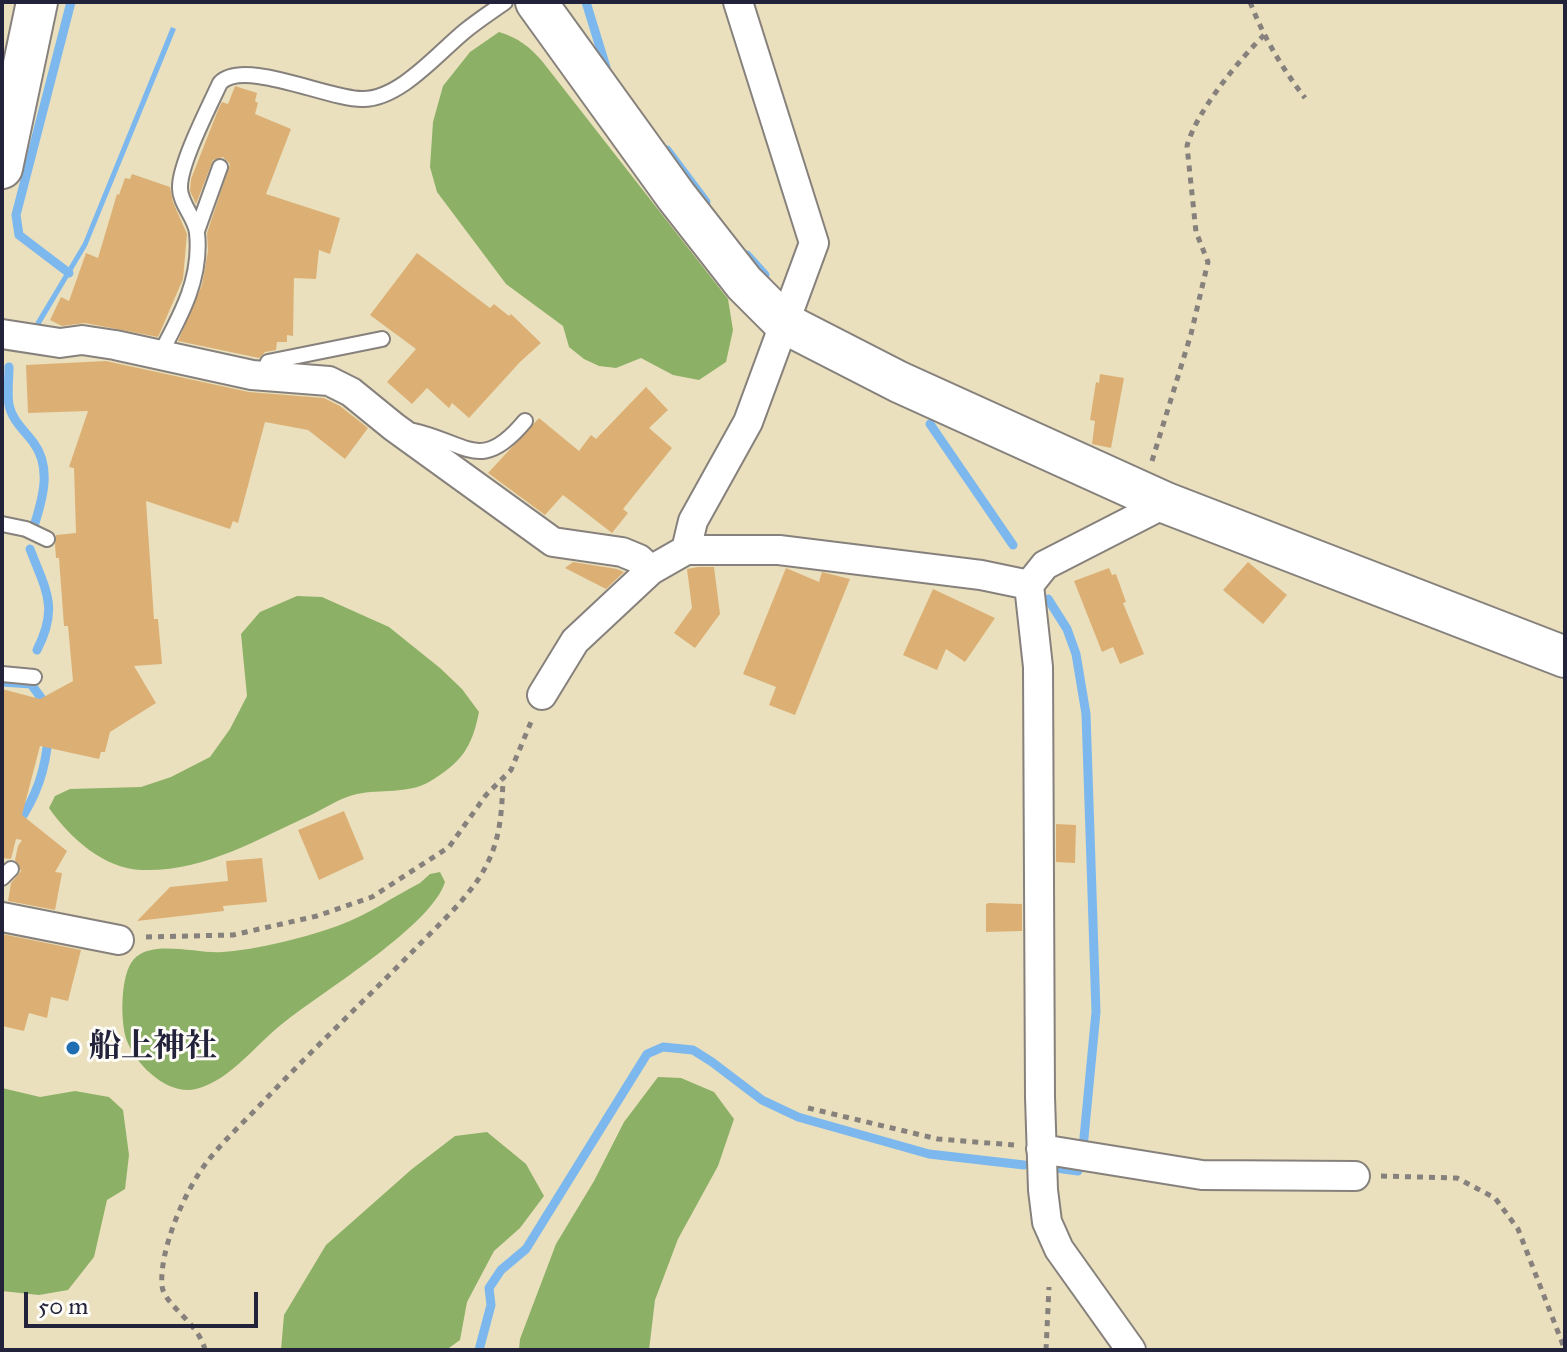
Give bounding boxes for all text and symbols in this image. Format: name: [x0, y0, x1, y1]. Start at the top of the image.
place label: 船上神社: [89, 1029, 217, 1067]
marker: 船上神社: [64, 1039, 82, 1057]
scale bar: [28, 1276, 262, 1326]
text: 50 m: [38, 1291, 88, 1321]

